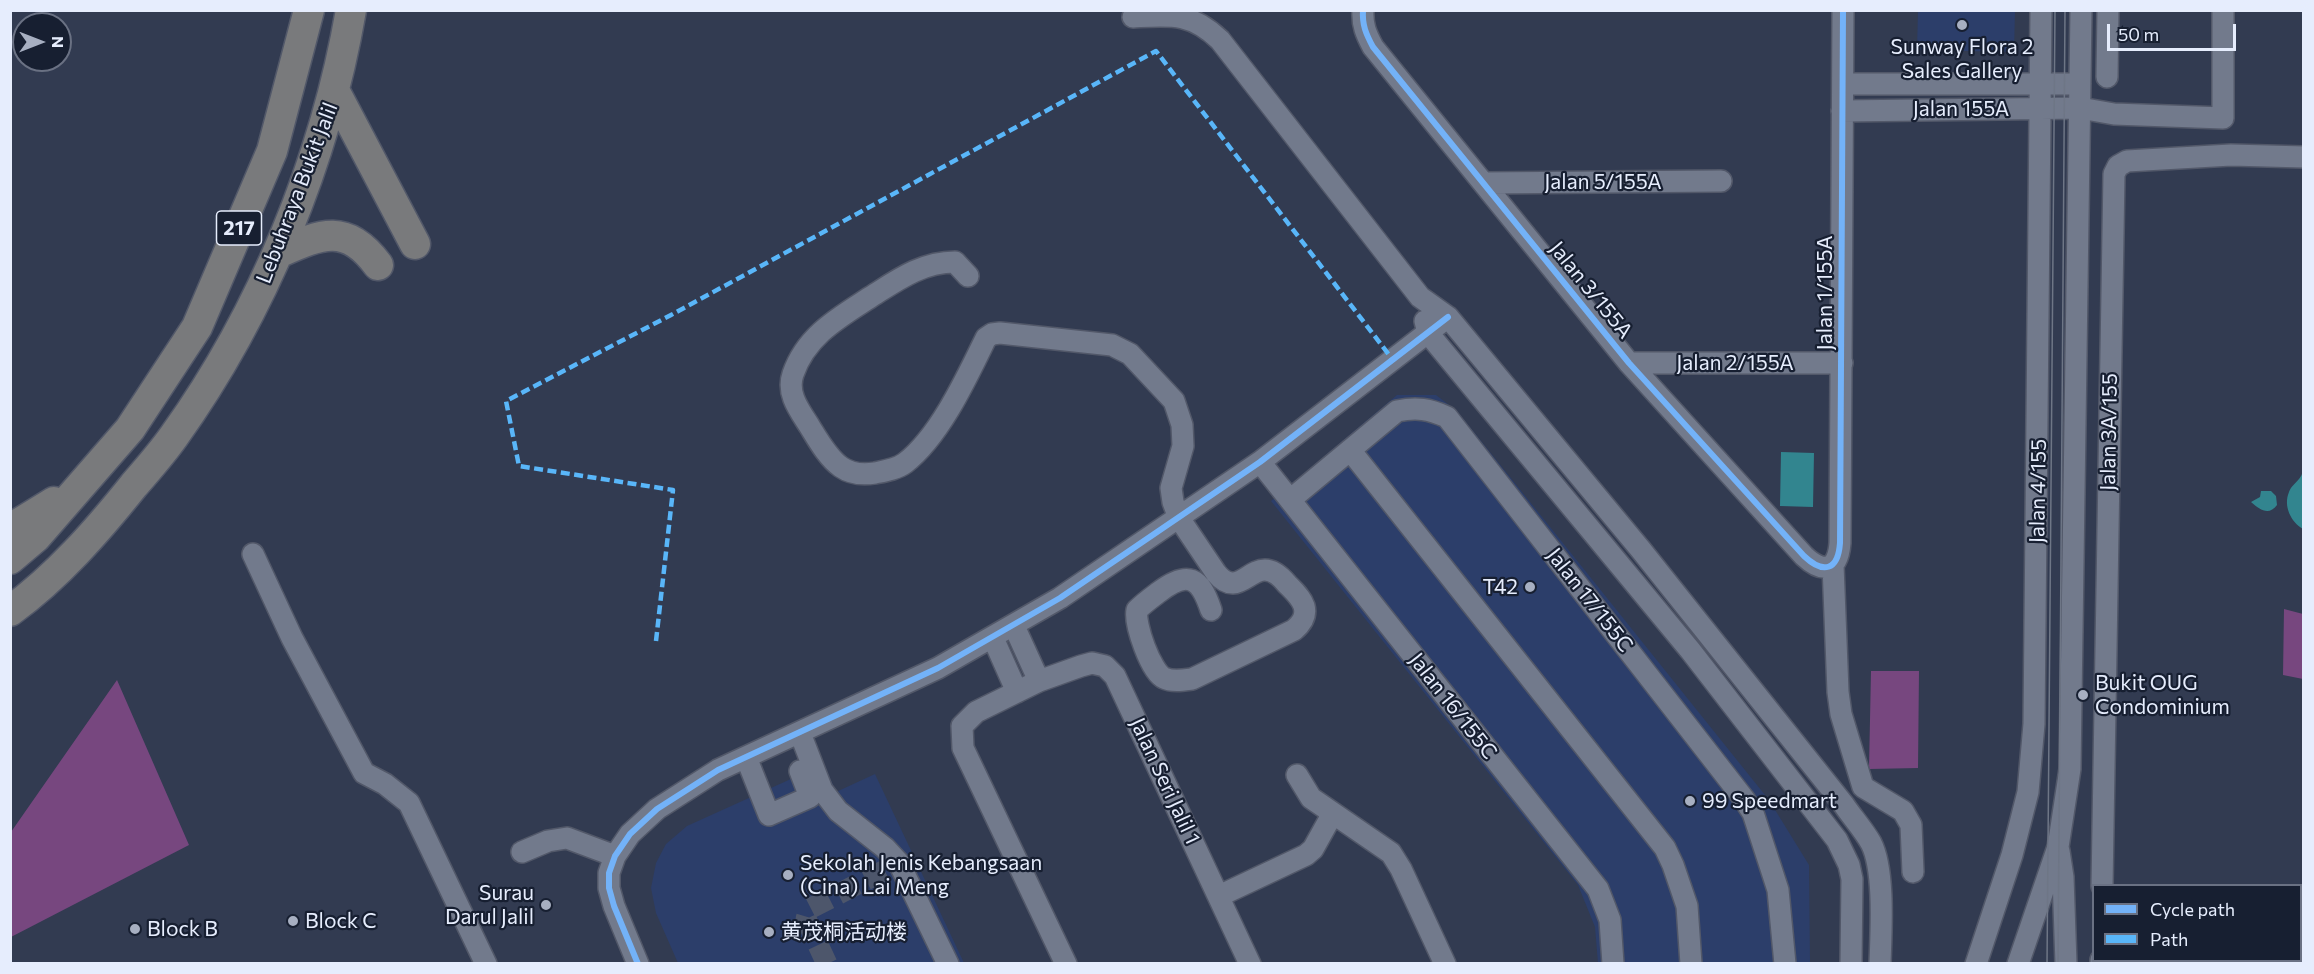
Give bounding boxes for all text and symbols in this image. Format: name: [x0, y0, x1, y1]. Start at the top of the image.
north arrow: [12, 12, 72, 72]
scale bar: [2110, 12, 2239, 50]
marker: Sunway Flora 2 Sales Gallery: [1955, 18, 1969, 32]
text: 50 m: [2118, 23, 2159, 45]
place label: Sunway Flora 2 Sales Gallery: [1891, 34, 2033, 84]
text: N: [49, 36, 68, 48]
street label: Jalan 155A: [1913, 96, 2009, 122]
street label: Lebuhraya Bukit Jalil: [251, 99, 343, 287]
street label: Jalan 5/155A: [1544, 169, 1662, 195]
road number: 217: [216, 211, 262, 245]
street label: Jalan 3/155A: [1544, 236, 1638, 344]
street label: Jalan 1/155A: [1812, 236, 1838, 350]
street label: Jalan 2/155A: [1676, 350, 1794, 376]
street label: Jalan 3A/155: [2095, 373, 2123, 491]
street label: Jalan 4/155: [2024, 439, 2052, 543]
street label: Jalan 17/155C: [1542, 543, 1638, 657]
place label: T42: [1482, 574, 1518, 600]
marker: T42: [1523, 580, 1537, 594]
street label: Jalan 16/155C: [1404, 648, 1502, 764]
place label: Bukit OUG Condominium: [2095, 670, 2230, 720]
marker: Bukit OUG Condominium: [2076, 688, 2090, 702]
street label: Jalan Seri Jalil 1: [1125, 714, 1205, 848]
place label: 99 Speedmart: [1702, 788, 1837, 814]
marker: 99 Speedmart: [1683, 794, 1697, 808]
place label: Sekolah Jenis Kebangsaan (Cina) Lai Meng: [800, 850, 1042, 900]
marker: Sekolah Jenis Kebangsaan (Cina) Lai Meng: [781, 868, 795, 882]
place label: Surau Darul Jalil: [445, 880, 534, 930]
legend: [2092, 884, 2302, 962]
marker: Surau Darul Jalil: [539, 898, 553, 912]
text: Cycle path: [2150, 898, 2235, 920]
place label: Block C: [305, 908, 377, 934]
marker: Block C: [286, 914, 300, 928]
place label: Block B: [147, 916, 218, 942]
place label: 黄茂桐活动楼: [781, 919, 907, 945]
marker: Block B: [128, 922, 142, 936]
marker: 黄茂桐活动楼: [762, 925, 776, 939]
text: Path: [2150, 928, 2188, 950]

